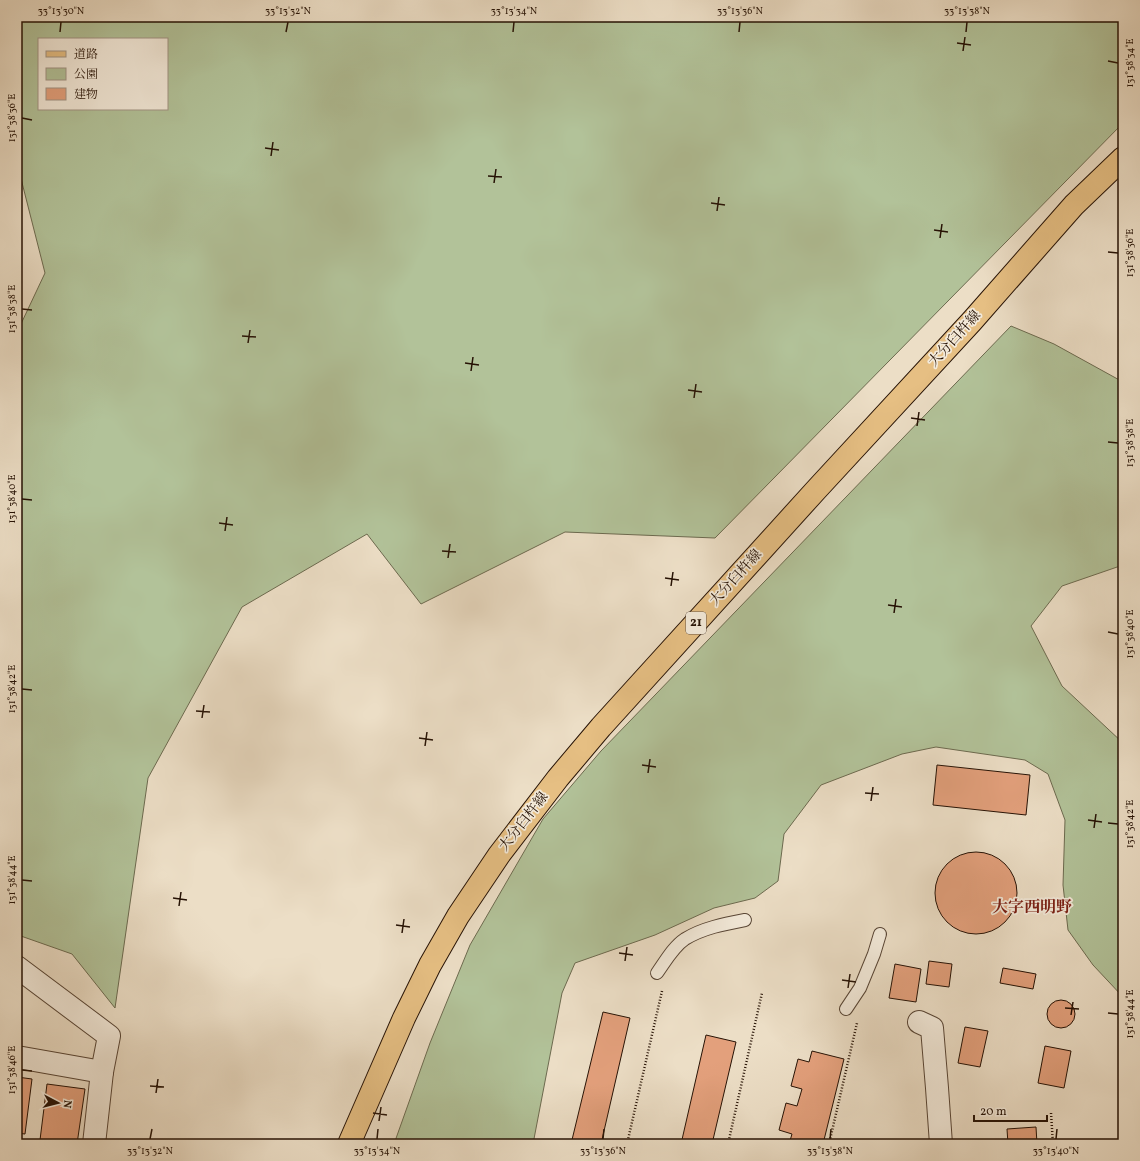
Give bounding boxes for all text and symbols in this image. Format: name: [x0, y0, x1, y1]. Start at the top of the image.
text: 33°13'30"N: [38, 4, 85, 18]
text: 33°13'32"N: [265, 4, 312, 18]
text: 33°13'34"N: [491, 4, 538, 18]
text: 33°13'36"N: [717, 4, 764, 18]
text: 33°13'38"N: [944, 4, 991, 18]
legend: [38, 38, 168, 110]
text: 131°38'34"E: [1123, 38, 1137, 88]
text: 道路: [74, 47, 98, 63]
text: 公園: [74, 67, 98, 83]
text: 建物: [74, 87, 98, 103]
text: 131°38'36"E: [5, 94, 19, 142]
text: 131°38'36"E: [1123, 229, 1137, 277]
text: 131°38'38"E: [5, 285, 19, 333]
street label: 大分臼杵線: [925, 307, 985, 371]
text: 131°38'38"E: [1123, 419, 1137, 467]
text: 131°38'40"E: [5, 474, 19, 524]
street label: 大分臼杵線: [706, 546, 766, 610]
text: 131°38'40"E: [1123, 609, 1137, 659]
road number: 21: [686, 612, 706, 634]
text: 131°38'42"E: [5, 665, 19, 713]
street label: 大分臼杵線: [495, 789, 553, 855]
text: 131°38'42"E: [1123, 800, 1137, 848]
text: 131°38'44"E: [5, 855, 19, 905]
district label: 大字西明野: [992, 897, 1072, 919]
text: 131°38'44"E: [1123, 989, 1137, 1039]
text: 131°38'46"E: [5, 1046, 19, 1094]
north arrow: [38, 1083, 78, 1123]
scale bar: [974, 1097, 1047, 1123]
text: N: [59, 1099, 74, 1109]
text: 20 m: [980, 1104, 1007, 1120]
text: 33°13'32"N: [127, 1144, 174, 1158]
text: 33°13'34"N: [354, 1144, 401, 1158]
text: 33°13'36"N: [580, 1144, 627, 1158]
text: 33°13'38"N: [807, 1144, 854, 1158]
text: 33°13'40"N: [1033, 1144, 1080, 1158]

